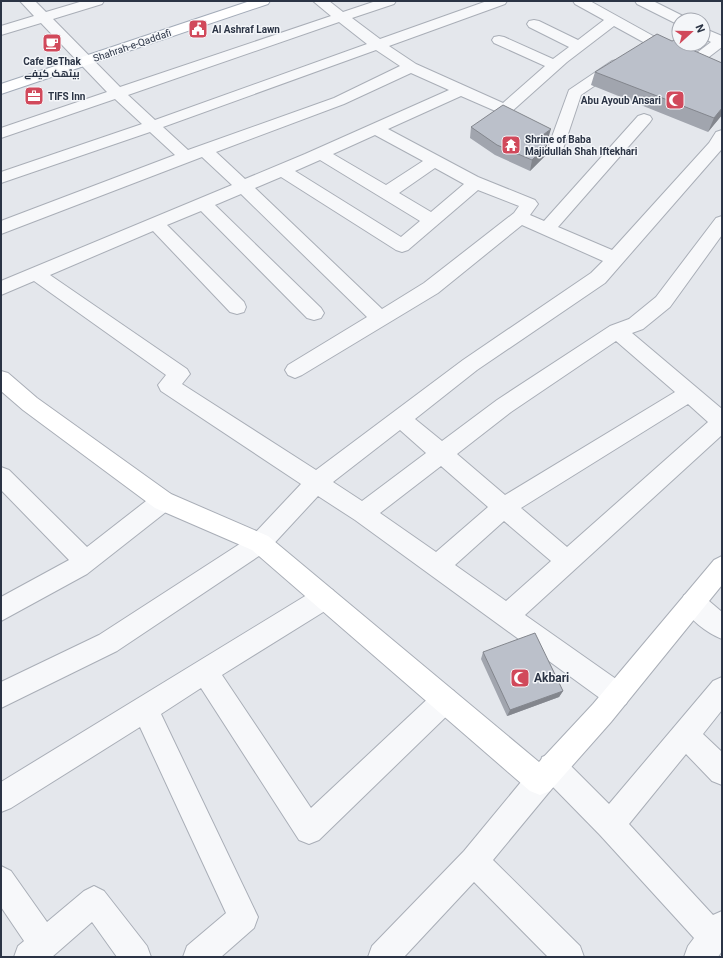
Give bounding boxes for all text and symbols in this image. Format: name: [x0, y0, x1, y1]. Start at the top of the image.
north arrow: [671, 12, 711, 52]
public building icon: Al Ashraf Lawn: [187, 18, 209, 40]
text: N: [692, 23, 707, 35]
place label: Al Ashraf Lawn: [212, 24, 280, 35]
street label: Shahrah-e-Qaddafi: [92, 27, 173, 64]
cafe icon: Cafe BeThak بیٹھک کیفے: [41, 32, 63, 54]
place label: Cafe BeThak بیٹھک کیفے: [23, 56, 81, 80]
office icon: TIFS Inn: [23, 85, 45, 107]
mosque icon: Abu Ayoub Ansari: [664, 89, 686, 111]
place label: TIFS Inn: [48, 91, 86, 102]
place label: Abu Ayoub Ansari: [581, 95, 661, 106]
temple icon: Shrine of Baba Majidullah Shah Iftekhari: [500, 134, 522, 156]
place label: Shrine of Baba Majidullah Shah Iftekhari: [525, 134, 638, 157]
mosque icon: Akbari: [509, 667, 531, 689]
place label: Akbari: [534, 671, 569, 685]

